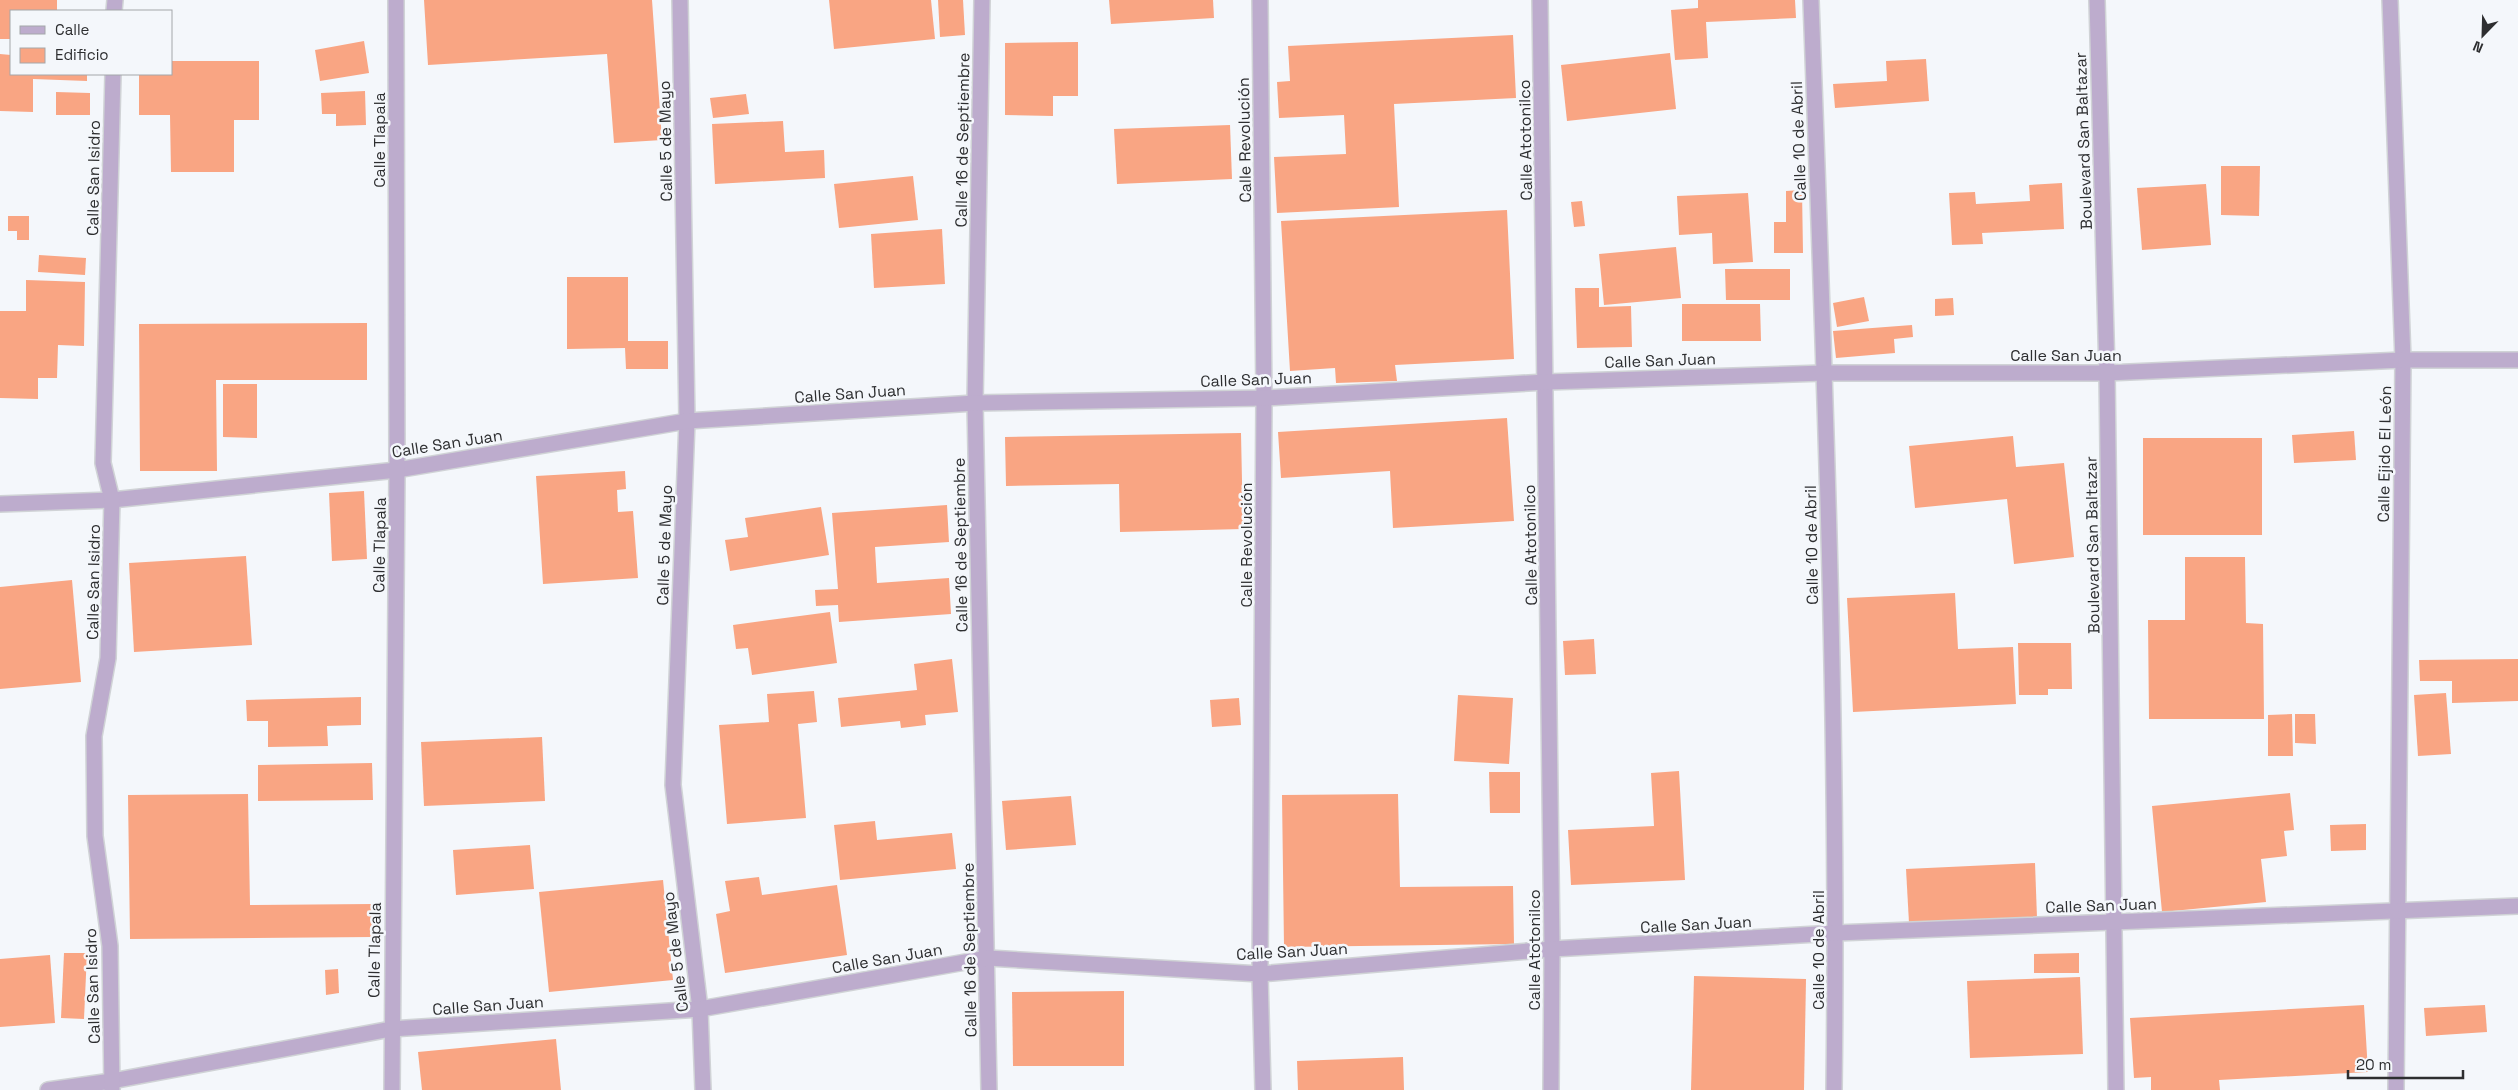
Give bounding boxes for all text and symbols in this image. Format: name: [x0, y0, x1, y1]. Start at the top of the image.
legend: [10, 10, 172, 75]
north arrow: [2458, 10, 2508, 60]
text: Calle: [55, 20, 90, 39]
text: N: [2470, 37, 2486, 57]
text: Edificio: [55, 45, 109, 64]
street label: Boulevard San Baltazar: [2070, 52, 2097, 230]
street label: Calle 16 de Septiembre: [950, 53, 975, 228]
street label: Calle Revolución: [1233, 77, 1256, 203]
street label: Calle Atotonilco: [1514, 79, 1537, 201]
street label: Calle 5 de Mayo: [654, 80, 677, 202]
street label: Calle 10 de Abril: [1786, 81, 1811, 201]
street label: Calle Tlapala: [369, 92, 390, 188]
street label: Calle San Isidro: [82, 120, 105, 236]
street label: Calle San Juan: [2010, 345, 2122, 366]
street label: Calle San Juan: [1604, 348, 1716, 373]
street label: Calle San Juan: [1200, 367, 1312, 392]
street label: Calle San Juan: [794, 379, 906, 408]
street label: Calle Ejido El León: [2373, 385, 2396, 523]
street label: Calle San Juan: [390, 424, 504, 463]
street label: Boulevard San Baltazar: [2080, 456, 2105, 634]
street label: Calle 16 de Septiembre: [948, 457, 973, 632]
street label: Calle Revolución: [1236, 482, 1257, 608]
street label: Calle 5 de Mayo: [652, 484, 677, 606]
street label: Calle Atotonilco: [1519, 484, 1542, 606]
street label: Calle 10 de Abril: [1800, 485, 1823, 605]
street label: Calle Tlapala: [368, 497, 391, 593]
street label: Calle San Isidro: [82, 524, 105, 640]
street label: Calle 16 de Septiembre: [957, 862, 982, 1037]
street label: Calle Atotonilco: [1524, 889, 1545, 1011]
street label: Calle 10 de Abril: [1808, 890, 1829, 1010]
street label: Calle 5 de Mayo: [658, 891, 693, 1013]
street label: Calle San Juan: [2045, 893, 2157, 918]
street label: Calle Tlapala: [363, 902, 386, 998]
street label: Calle San Juan: [1640, 911, 1752, 938]
street label: Calle San Isidro: [80, 928, 105, 1044]
street label: Calle San Juan: [830, 938, 944, 979]
street label: Calle San Juan: [1236, 938, 1348, 965]
street label: Calle San Juan: [432, 991, 544, 1020]
scale bar: [2348, 1048, 2463, 1080]
text: 20 m: [2356, 1055, 2391, 1074]

